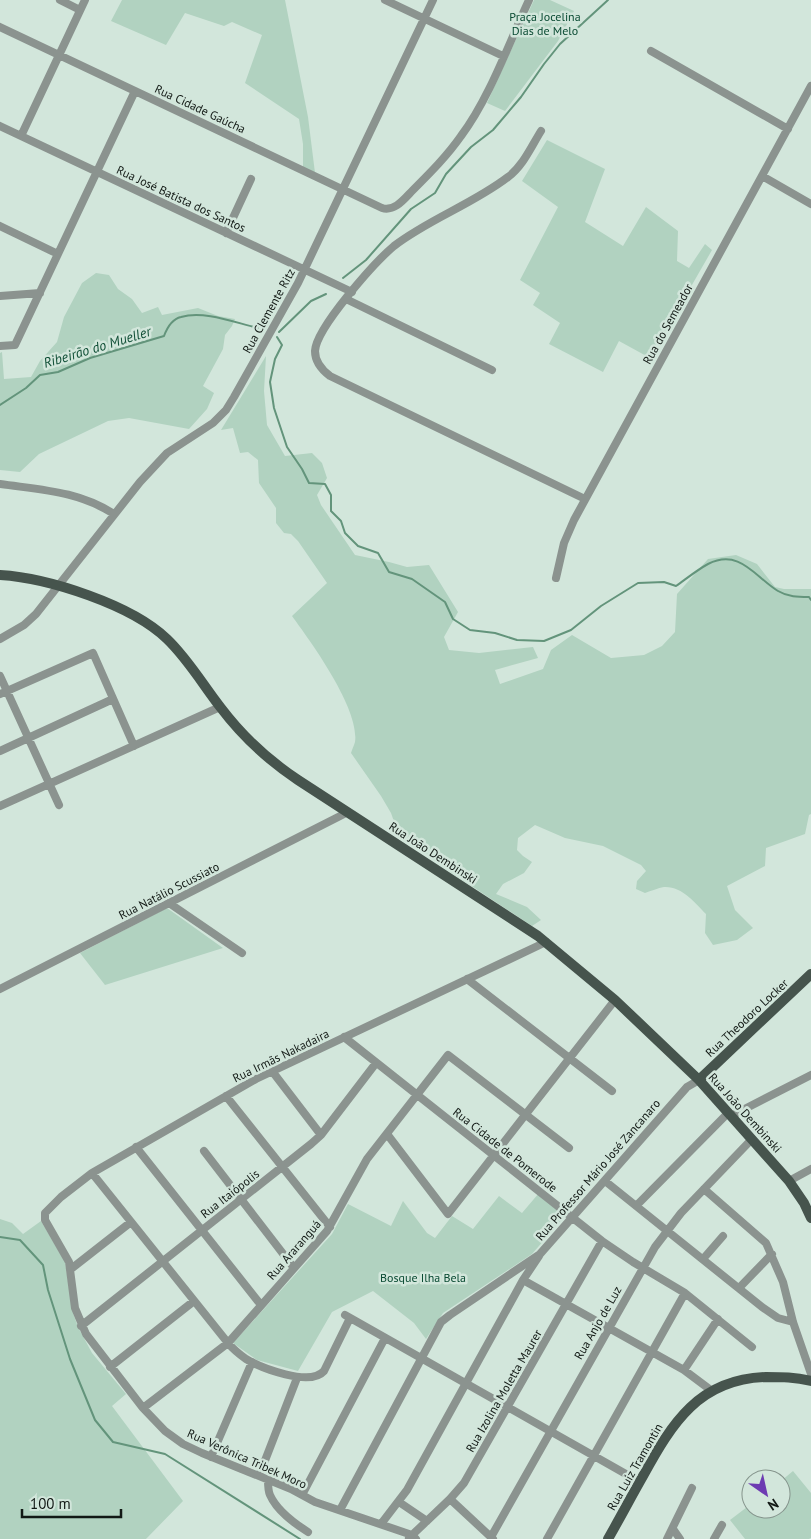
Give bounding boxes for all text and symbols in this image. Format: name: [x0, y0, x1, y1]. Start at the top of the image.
park label: Praça Jocelina Dias de Melo: [509, 9, 581, 38]
street label: Rua Cidade Gaúcha: [152, 81, 248, 136]
street label: Rua José Batista dos Santos: [114, 162, 248, 235]
street label: Rua Clemente Ritz: [239, 266, 298, 356]
street label: Rua do Semeador: [639, 281, 696, 367]
water label: Ribeirão do Mueller: [41, 322, 154, 372]
street label: Rua João Dembinski: [386, 818, 480, 887]
street label: Rua Natálio Scussiato: [116, 859, 222, 922]
street label: Rua Theodoro Locker: [702, 975, 791, 1060]
street label: Rua Irmãs Nakadaira: [230, 1026, 332, 1085]
street label: Rua João Dembinski: [706, 1070, 785, 1156]
street label: Rua Professor Mário José Zancanaro: [532, 1096, 663, 1243]
street label: Rua Cidade de Pomerode: [450, 1104, 560, 1195]
street label: Rua Itaiópolis: [197, 1166, 262, 1221]
street label: Rua Araranguá: [263, 1217, 324, 1283]
park label: Bosque Ilha Bela: [380, 1270, 466, 1285]
street label: Rua Anjo de Luz: [571, 1283, 625, 1362]
street label: Rua Izolina Moletta Maurer: [462, 1327, 545, 1455]
street label: Rua Luiz Tramontin: [604, 1420, 666, 1513]
street label: Rua Verônica Tribek Moro: [185, 1425, 309, 1492]
north arrow: [741, 1469, 791, 1519]
scale bar: [22, 1486, 121, 1518]
text: 100 m: [30, 1494, 71, 1513]
text: N: [764, 1495, 782, 1515]

